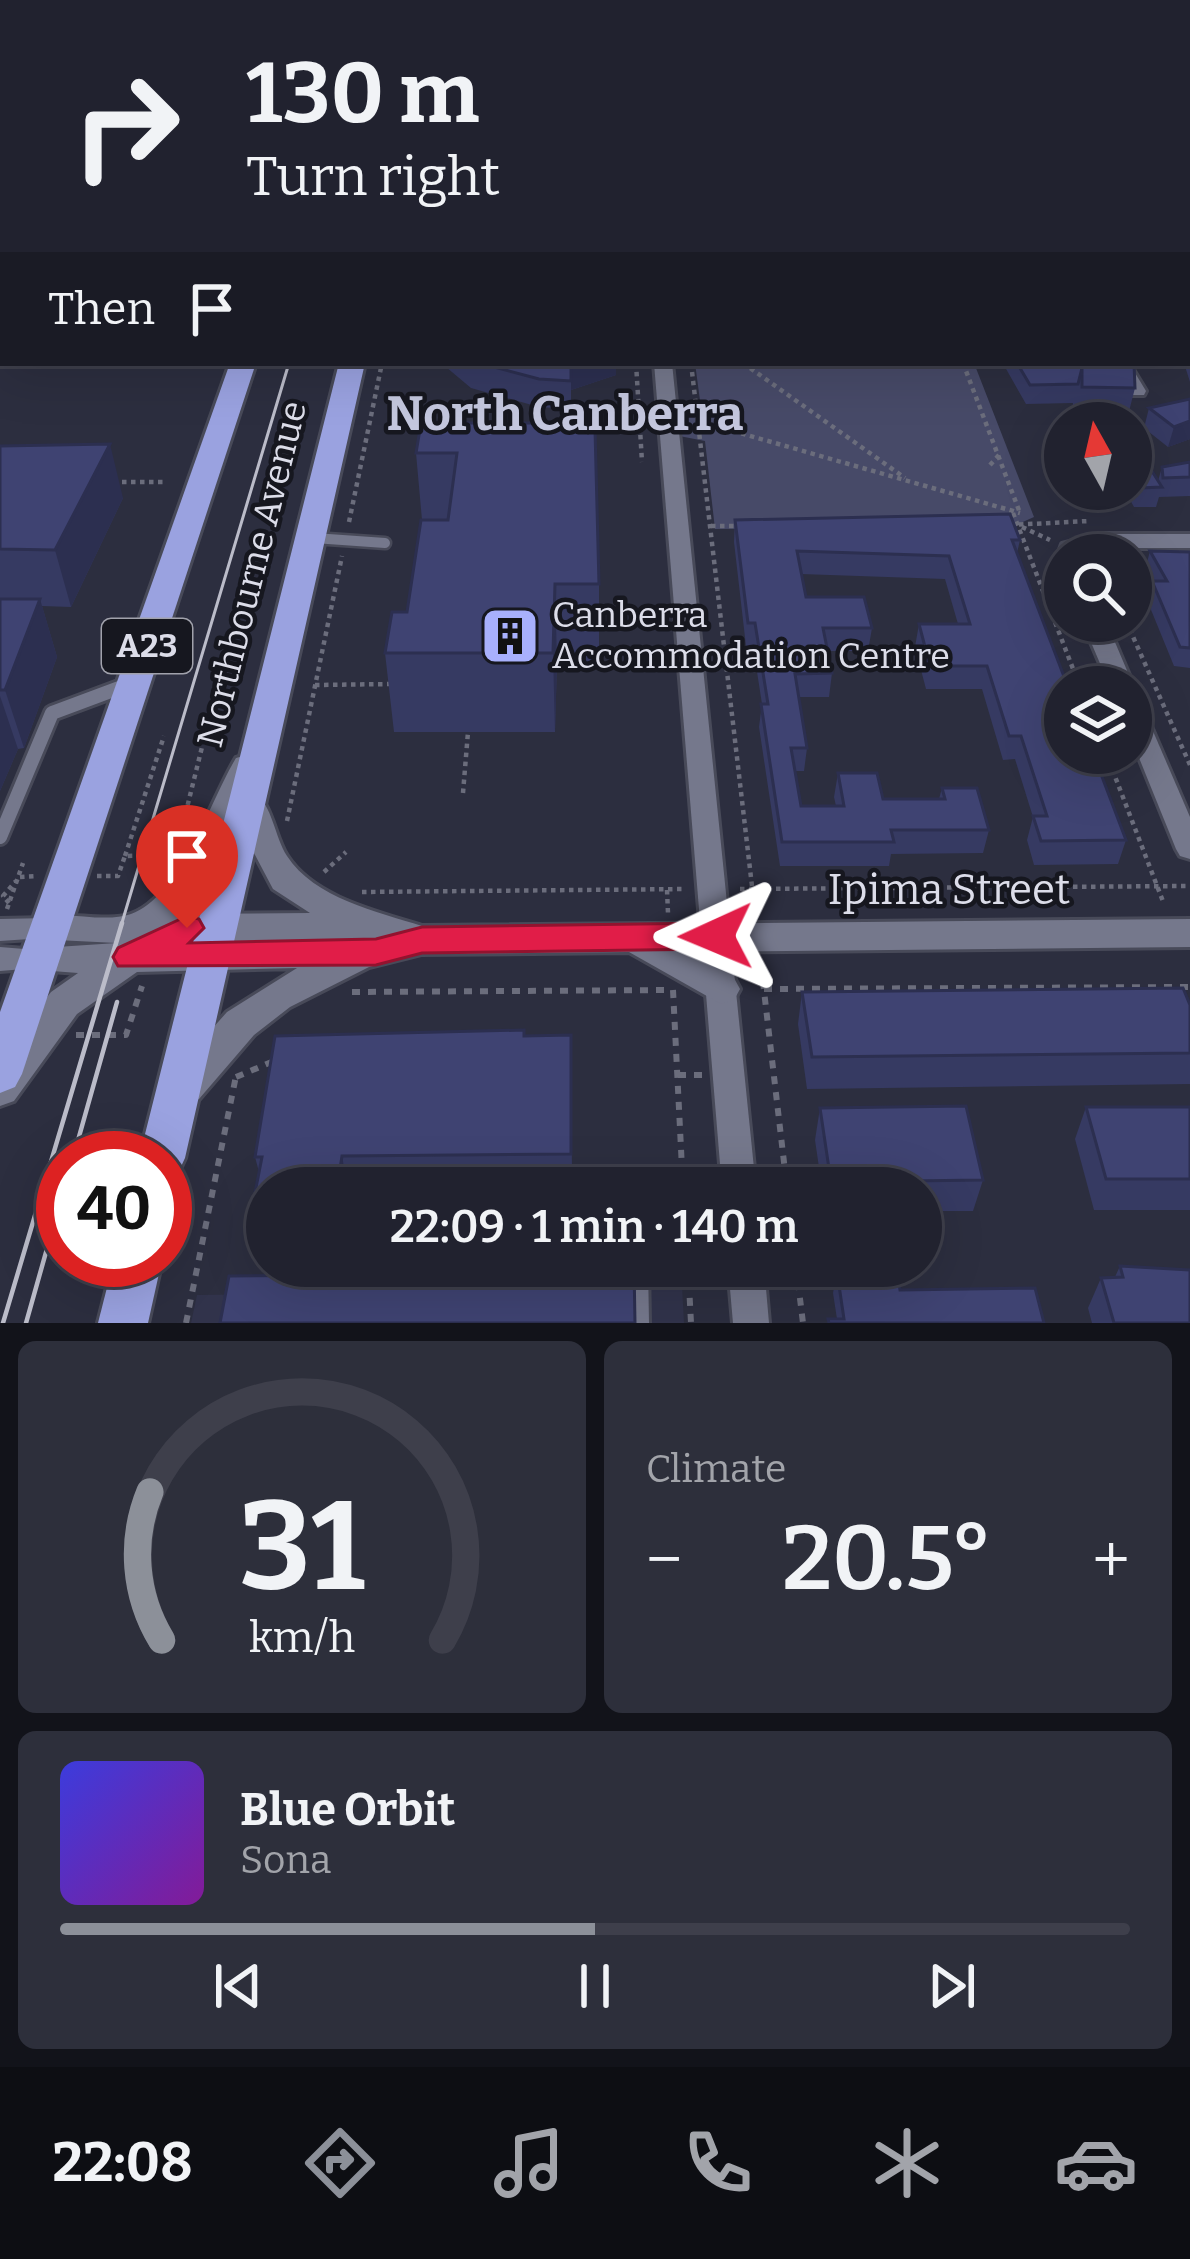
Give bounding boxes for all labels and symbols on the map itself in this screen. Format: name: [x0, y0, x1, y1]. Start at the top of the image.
district label: North Canberra: [387, 385, 744, 443]
street label: Northbourne Avenue: [188, 396, 316, 752]
north arrow: [1044, 402, 1152, 510]
place label: Canberra Accommodation Centre: [552, 593, 950, 678]
building icon: Canberra Accommodation Centre: [479, 605, 541, 667]
road number: A23: [102, 619, 192, 673]
pin: [136, 805, 238, 928]
street label: Ipima Street: [828, 865, 1070, 915]
position arrow: [653, 873, 779, 999]
speed limit sign: 40: [36, 1131, 192, 1287]

